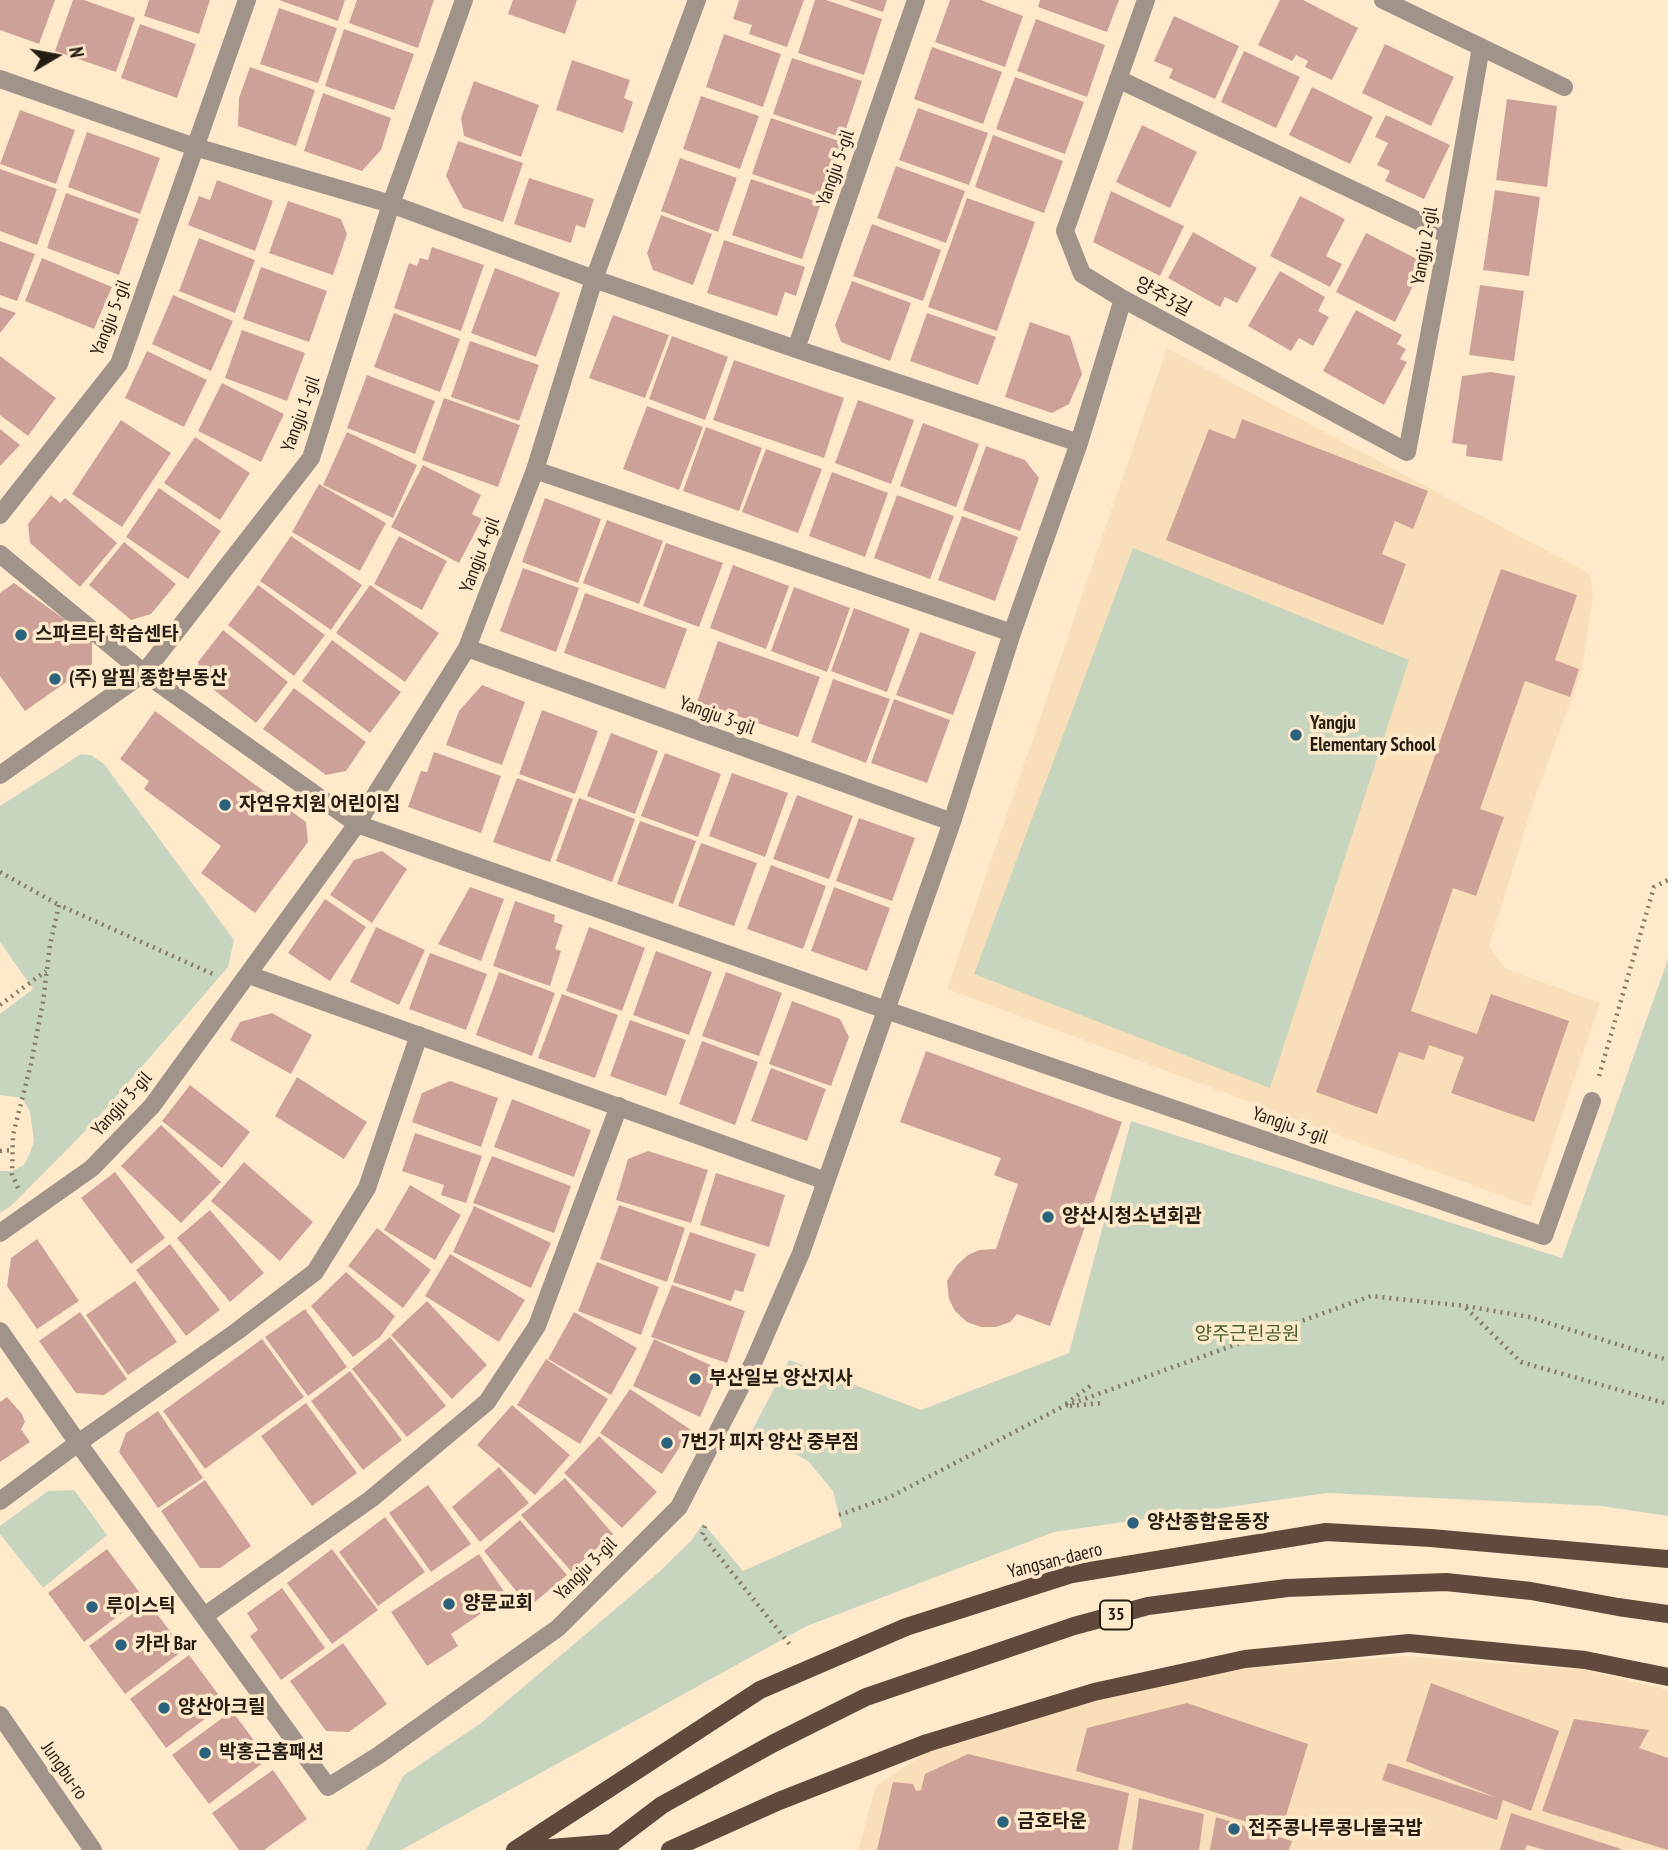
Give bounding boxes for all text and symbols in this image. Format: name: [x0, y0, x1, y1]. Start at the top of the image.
north arrow: [21, 21, 91, 91]
text: N: [64, 45, 89, 59]
street label: Yangju 5-gil: [812, 127, 860, 209]
street label: Yangju 2-gil: [1407, 205, 1443, 287]
street label: 양주3길: [1131, 273, 1195, 321]
street label: Yangju 5-gil: [86, 277, 136, 359]
street label: Yangju 1-gil: [277, 373, 325, 455]
street label: Yangju 4-gil: [455, 514, 505, 596]
place label: 스파르타 학습센타: [35, 624, 179, 646]
marker: 스파르타 학습센타: [13, 627, 29, 643]
place label: (주) 알핌 종합부동산: [69, 668, 227, 690]
marker: (주) 알핌 종합부동산: [47, 671, 63, 687]
street label: Yangju 3-gil: [676, 692, 758, 740]
place label: Yangju Elementary School: [1310, 713, 1436, 757]
marker: Yangju Elementary School: [1288, 727, 1304, 743]
place label: 자연유치원 어린이집: [239, 794, 400, 816]
marker: 자연유치원 어린이집: [217, 797, 233, 813]
street label: Yangju 3-gil: [87, 1067, 157, 1141]
street label: Yangju 3-gil: [1249, 1102, 1331, 1150]
place label: 양산시청소년회관: [1062, 1206, 1202, 1228]
marker: 양산시청소년회관: [1040, 1209, 1056, 1225]
park label: 양주근린공원: [1195, 1324, 1299, 1346]
place label: 부산일보 양산지사: [709, 1368, 853, 1390]
marker: 부산일보 양산지사: [687, 1371, 703, 1387]
place label: 7번가 피자 양산 중부점: [681, 1432, 859, 1454]
marker: 7번가 피자 양산 중부점: [659, 1435, 675, 1451]
place label: 양산종합운동장: [1147, 1512, 1269, 1534]
marker: 양산종합운동장: [1125, 1515, 1141, 1531]
street label: Yangju 3-gil: [550, 1533, 622, 1605]
street label: Yangsan-daero: [1005, 1538, 1105, 1584]
place label: 양문교회: [463, 1593, 533, 1615]
place label: 루이스틱: [106, 1596, 176, 1618]
marker: 양문교회: [441, 1596, 457, 1612]
marker: 루이스틱: [84, 1599, 100, 1615]
road number: 35: [1100, 1600, 1132, 1630]
place label: 카라 Bar: [135, 1634, 197, 1656]
marker: 카라 Bar: [113, 1637, 129, 1653]
place label: 양산아크릴: [178, 1697, 265, 1719]
marker: 양산아크릴: [156, 1700, 172, 1716]
street label: Jungbu-ro: [36, 1738, 92, 1804]
place label: 박홍근홈패션: [219, 1742, 324, 1764]
marker: 박홍근홈패션: [197, 1745, 213, 1761]
place label: 금호타운: [1017, 1811, 1087, 1833]
marker: 금호타운: [995, 1814, 1011, 1830]
place label: 전주콩나루콩나물국밥: [1248, 1818, 1423, 1840]
marker: 전주콩나루콩나물국밥: [1226, 1821, 1242, 1837]

